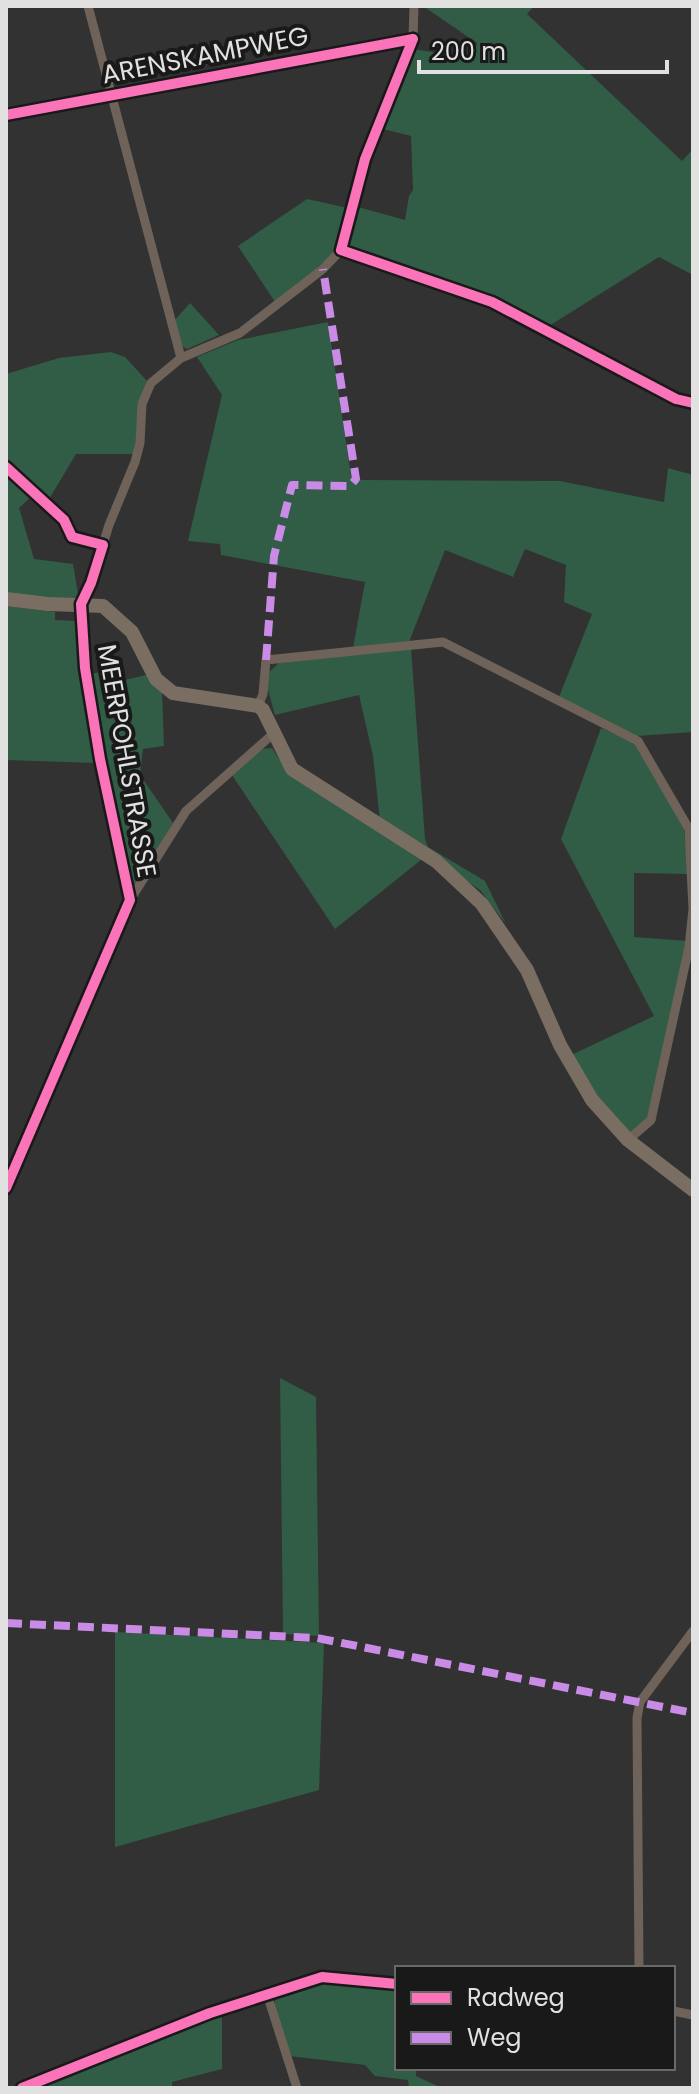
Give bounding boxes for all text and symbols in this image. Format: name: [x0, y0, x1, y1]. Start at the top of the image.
street label: ARENSKAMPWEG: [99, 17, 311, 93]
scale bar: [419, 24, 667, 74]
text: 200 m: [431, 35, 506, 68]
street label: MEERPOHLSTRASSE: [89, 642, 165, 880]
legend: [395, 1966, 675, 2070]
text: Radweg: [467, 1981, 565, 2014]
text: Weg: [467, 2021, 522, 2054]

